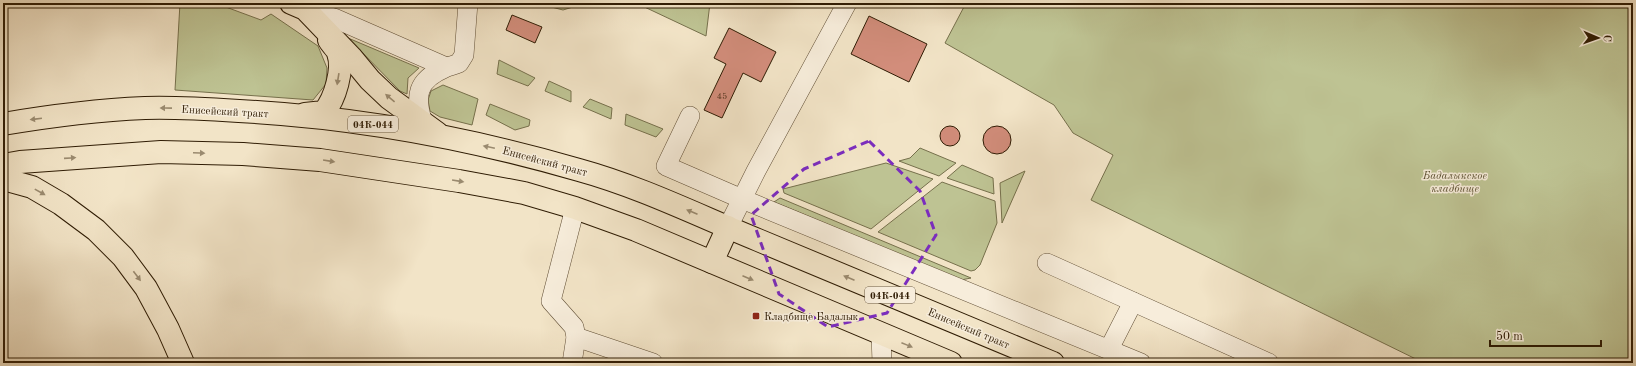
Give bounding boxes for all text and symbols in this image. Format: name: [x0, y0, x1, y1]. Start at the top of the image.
north arrow: [1578, 18, 1618, 58]
text: С: [1601, 34, 1612, 42]
one-way arrow: [335, 73, 341, 85]
house number: 45: [717, 92, 727, 101]
one-way arrow: [384, 94, 395, 103]
one-way arrow: [159, 105, 172, 111]
street label: Енисейский тракт: [181, 105, 269, 120]
one-way arrow: [30, 115, 42, 122]
road number: 04К-044: [348, 116, 398, 132]
one-way arrow: [483, 143, 495, 149]
street label: Енисейский тракт: [501, 146, 588, 179]
one-way arrow: [193, 149, 205, 156]
one-way arrow: [64, 155, 76, 162]
one-way arrow: [323, 158, 335, 164]
park label: Бадалыкское кладбище: [1422, 171, 1487, 195]
one-way arrow: [451, 178, 464, 184]
one-way arrow: [34, 188, 46, 195]
one-way arrow: [687, 209, 698, 215]
one-way arrow: [133, 271, 141, 281]
one-way arrow: [742, 275, 754, 281]
one-way arrow: [843, 275, 855, 281]
road number: 04К-044: [865, 287, 915, 303]
street label: Енисейский тракт: [926, 307, 1011, 352]
marker: Кладбище Бадалык: [751, 311, 761, 321]
place label: Кладбище Бадалык: [764, 312, 859, 323]
scale bar: [1490, 322, 1601, 348]
text: 50 m: [1496, 330, 1523, 343]
one-way arrow: [901, 342, 913, 348]

